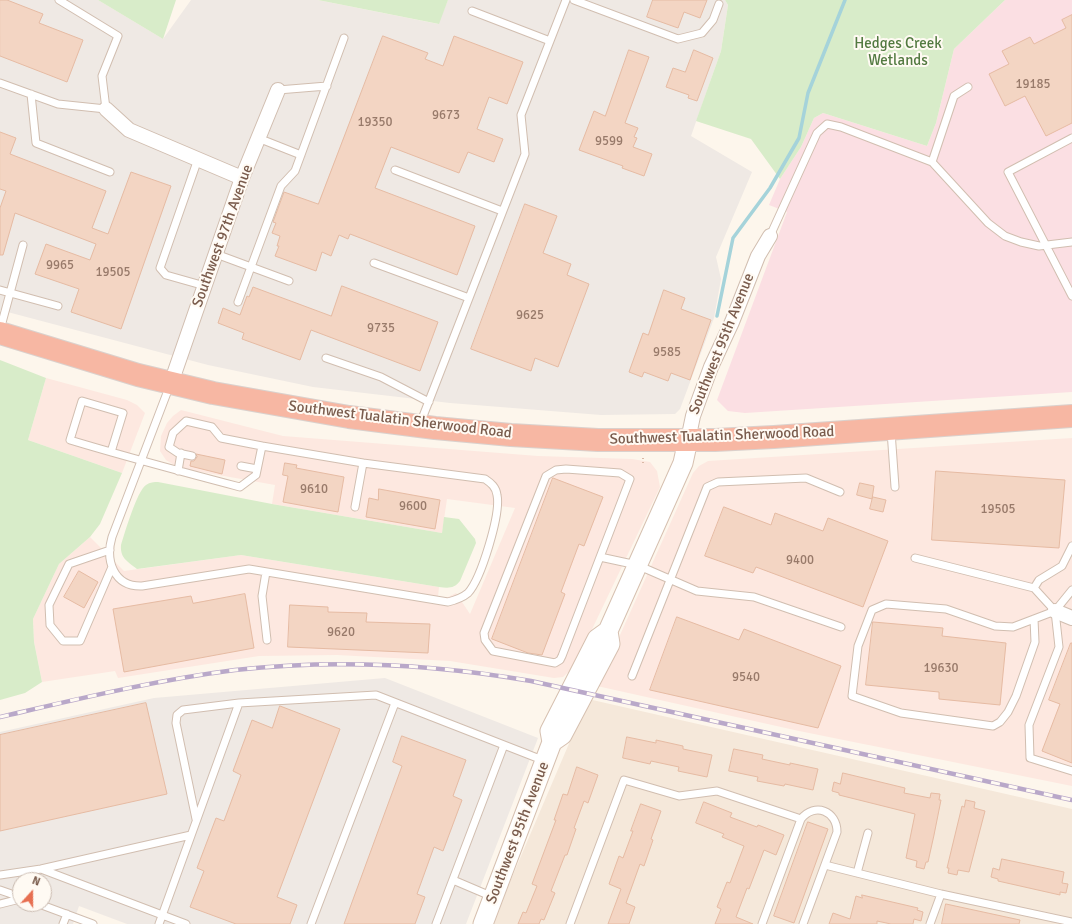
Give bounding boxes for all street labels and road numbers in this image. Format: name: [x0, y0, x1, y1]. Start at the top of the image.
street label: Southwest 97th Avenue: [189, 162, 257, 310]
street label: Southwest 95th Avenue: [685, 271, 759, 417]
street label: Southwest Tualatin Sherwood Road: [287, 397, 513, 443]
street label: Southwest Tualatin Sherwood Road: [609, 423, 835, 449]
street label: Southwest 95th Avenue: [483, 759, 553, 907]

